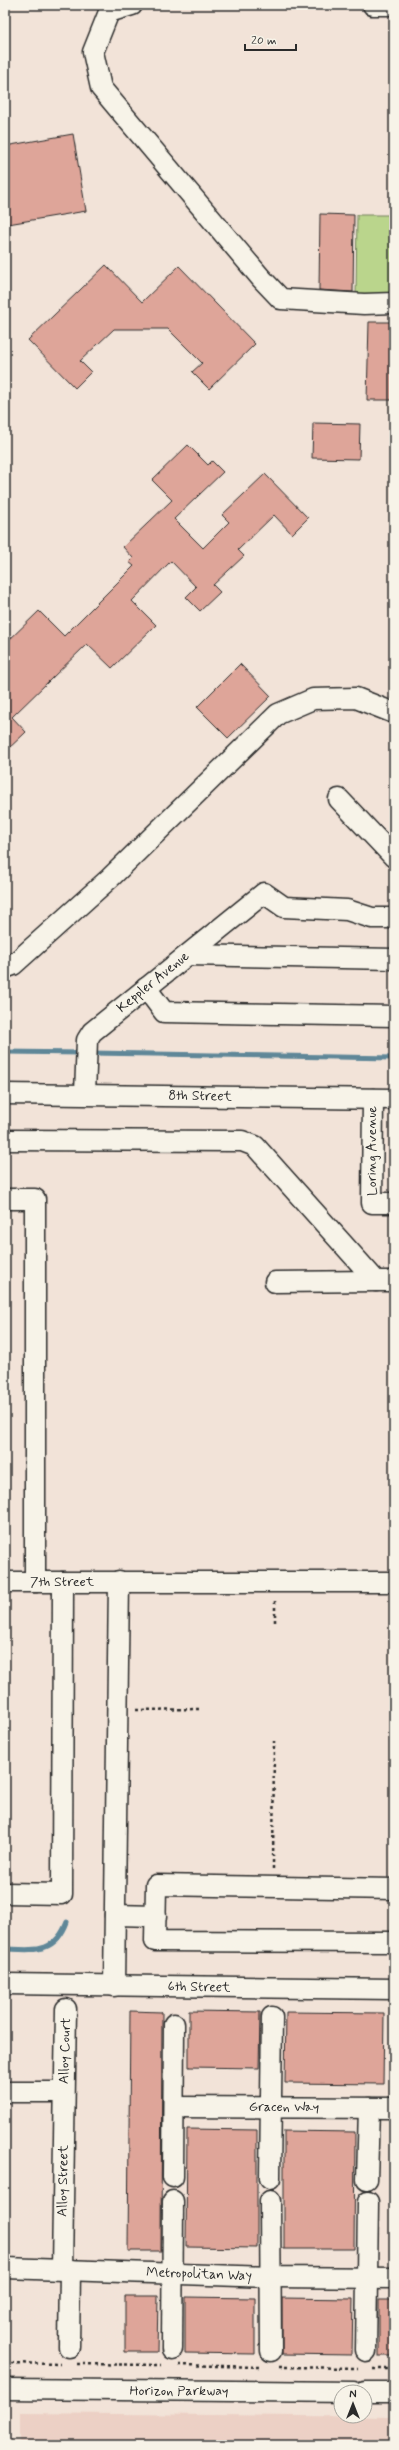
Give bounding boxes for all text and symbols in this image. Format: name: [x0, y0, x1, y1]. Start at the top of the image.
scale bar: [245, 26, 296, 52]
text: 20 m: [251, 33, 277, 49]
street label: Keppler Avenue: [113, 947, 193, 1017]
street label: 8th Street: [168, 1086, 233, 1106]
street label: Loring Avenue: [363, 1106, 381, 1196]
street label: 7th Street: [30, 1573, 95, 1591]
street label: 6th Street: [167, 1977, 231, 1997]
street label: Alloy Court: [55, 2017, 75, 2085]
street label: Gracen Way: [249, 2098, 319, 2116]
street label: Alloy Street: [53, 2144, 73, 2217]
street label: Metropolitan Way: [146, 2263, 252, 2285]
street label: Horizon Parkway: [129, 2382, 229, 2400]
north arrow: [333, 2384, 373, 2424]
text: N: [349, 2388, 357, 2402]

